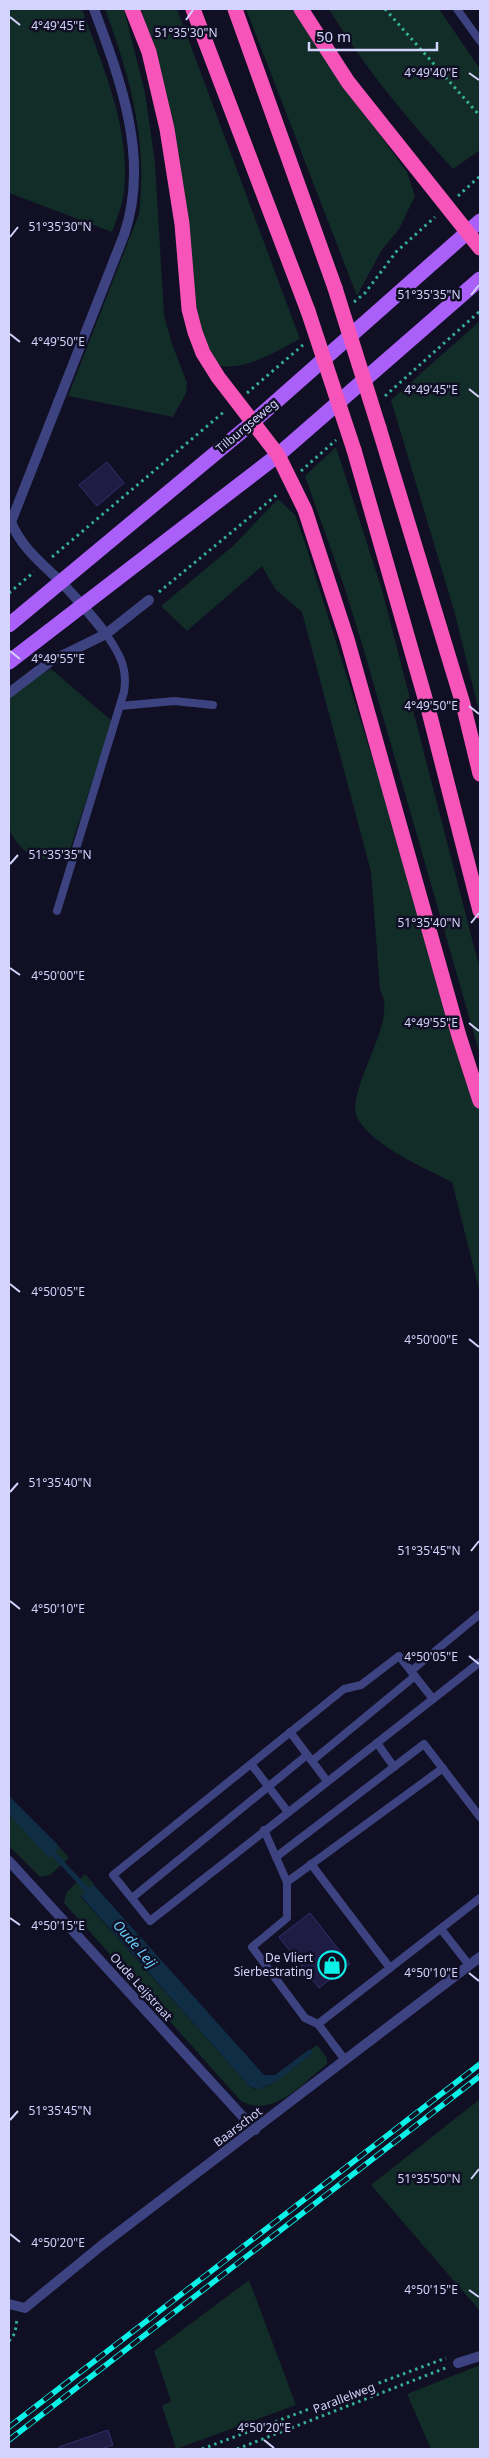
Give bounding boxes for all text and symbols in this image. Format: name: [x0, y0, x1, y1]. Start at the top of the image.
text: 4°49'45"E: [31, 17, 85, 34]
scale bar: [309, 20, 436, 52]
text: 51°35'30"N: [154, 24, 218, 41]
text: 50 m: [316, 26, 351, 46]
text: 4°49'40"E: [404, 64, 458, 81]
text: 51°35'30"N: [28, 218, 92, 235]
text: 51°35'35"N: [397, 286, 461, 303]
text: 4°49'50"E: [31, 333, 85, 350]
text: 4°49'45"E: [404, 381, 458, 398]
street label: Tilburgseweg: [212, 395, 281, 456]
text: 4°49'55"E: [31, 650, 85, 667]
text: 4°49'50"E: [404, 697, 458, 714]
text: 51°35'35"N: [28, 846, 92, 863]
text: 51°35'40"N: [397, 914, 461, 931]
text: 4°50'00"E: [31, 967, 85, 984]
text: 4°49'55"E: [404, 1014, 458, 1031]
text: 4°50'05"E: [31, 1283, 85, 1300]
text: 4°50'00"E: [404, 1331, 458, 1348]
text: 51°35'40"N: [28, 1474, 92, 1491]
text: 51°35'45"N: [397, 1542, 461, 1559]
text: 4°50'10"E: [31, 1600, 85, 1617]
text: 4°50'05"E: [404, 1648, 458, 1665]
water label: Oude Leij: [109, 1916, 162, 1972]
text: 4°50'15"E: [31, 1917, 85, 1934]
street label: Oude Leijstraat: [106, 1949, 177, 2025]
place label: De Vliert Sierbestrating: [234, 1949, 314, 1980]
shop icon: De Vliert Sierbestrating: [317, 1950, 347, 1980]
text: 4°50'10"E: [404, 1964, 458, 1981]
text: 51°35'45"N: [28, 2102, 92, 2119]
street label: Baarschot: [210, 2102, 266, 2150]
text: 51°35'50"N: [397, 2170, 461, 2187]
text: 4°50'20"E: [31, 2234, 85, 2251]
text: 4°50'15"E: [404, 2281, 458, 2298]
street label: Parallelweg: [310, 2378, 377, 2417]
text: 4°50'20"E: [237, 2419, 291, 2436]

